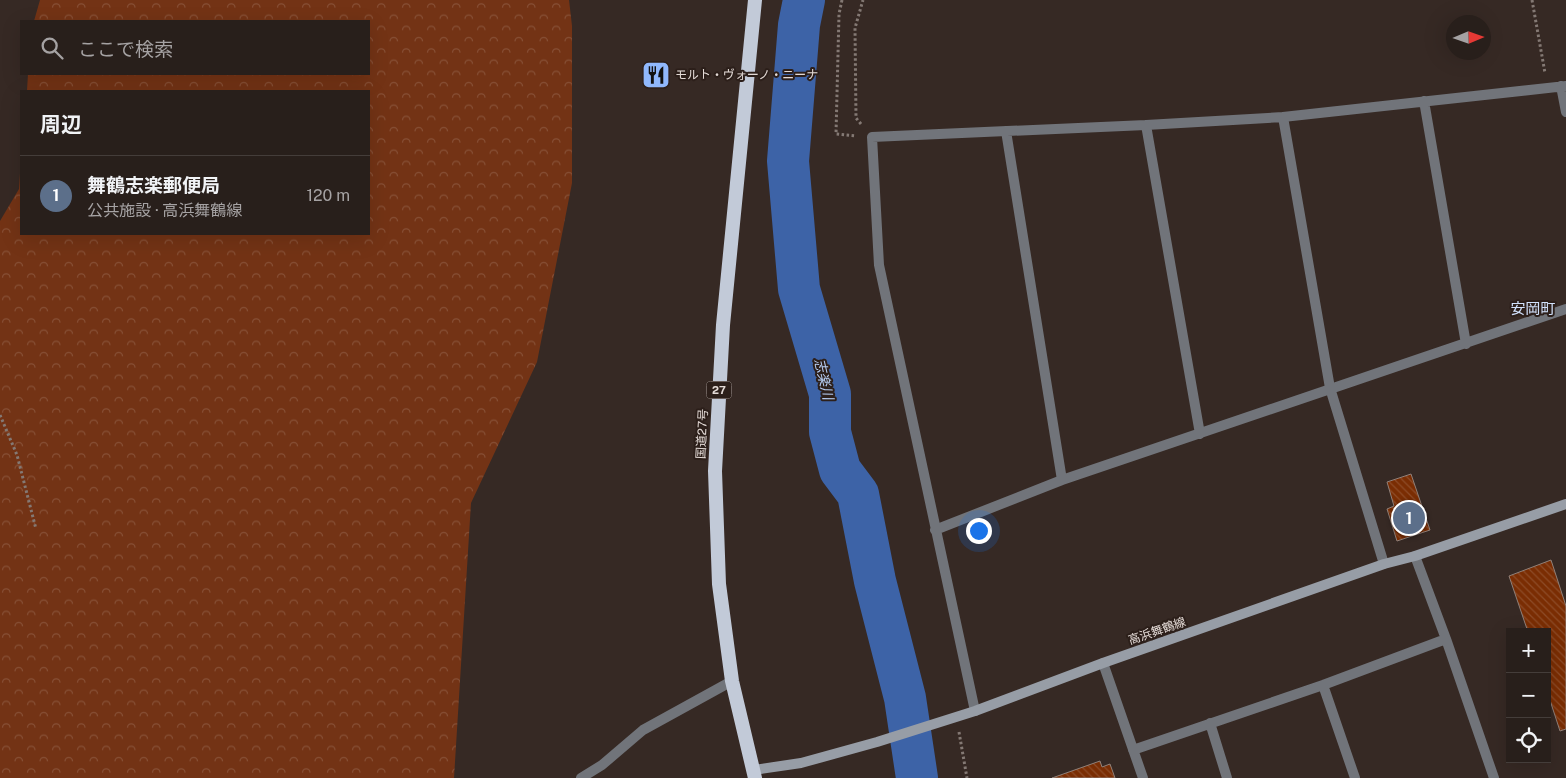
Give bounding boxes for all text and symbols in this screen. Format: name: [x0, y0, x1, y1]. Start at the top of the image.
north arrow: [1446, 15, 1491, 60]
search box: [20, 20, 370, 75]
icon: search: [38, 34, 66, 62]
text: ここで検索: [78, 38, 173, 60]
restaurant icon: モルト・ヴォーノ・ニーナ: [641, 60, 671, 90]
place label: モルト・ヴォーノ・ニーナ: [675, 68, 818, 82]
text: 周辺: [40, 112, 82, 137]
text: 舞鶴志楽郵便局: [87, 174, 220, 196]
text: 1: [53, 186, 59, 205]
text: 120 m: [306, 186, 350, 205]
text: 公共施設 · 高浜舞鶴線: [87, 201, 242, 220]
district label: 安岡町: [1510, 300, 1556, 317]
water label: 志楽川: [811, 357, 837, 403]
road number: 27: [706, 382, 732, 398]
street label: 国道27号: [694, 408, 710, 460]
pin: 1: [1393, 499, 1425, 537]
your location: [966, 518, 992, 544]
street label: 高浜舞鶴線: [1126, 615, 1188, 647]
map controls: [1506, 628, 1551, 763]
button: +: [1506, 628, 1551, 673]
button: −: [1506, 673, 1551, 718]
button: locate: [1506, 718, 1551, 763]

